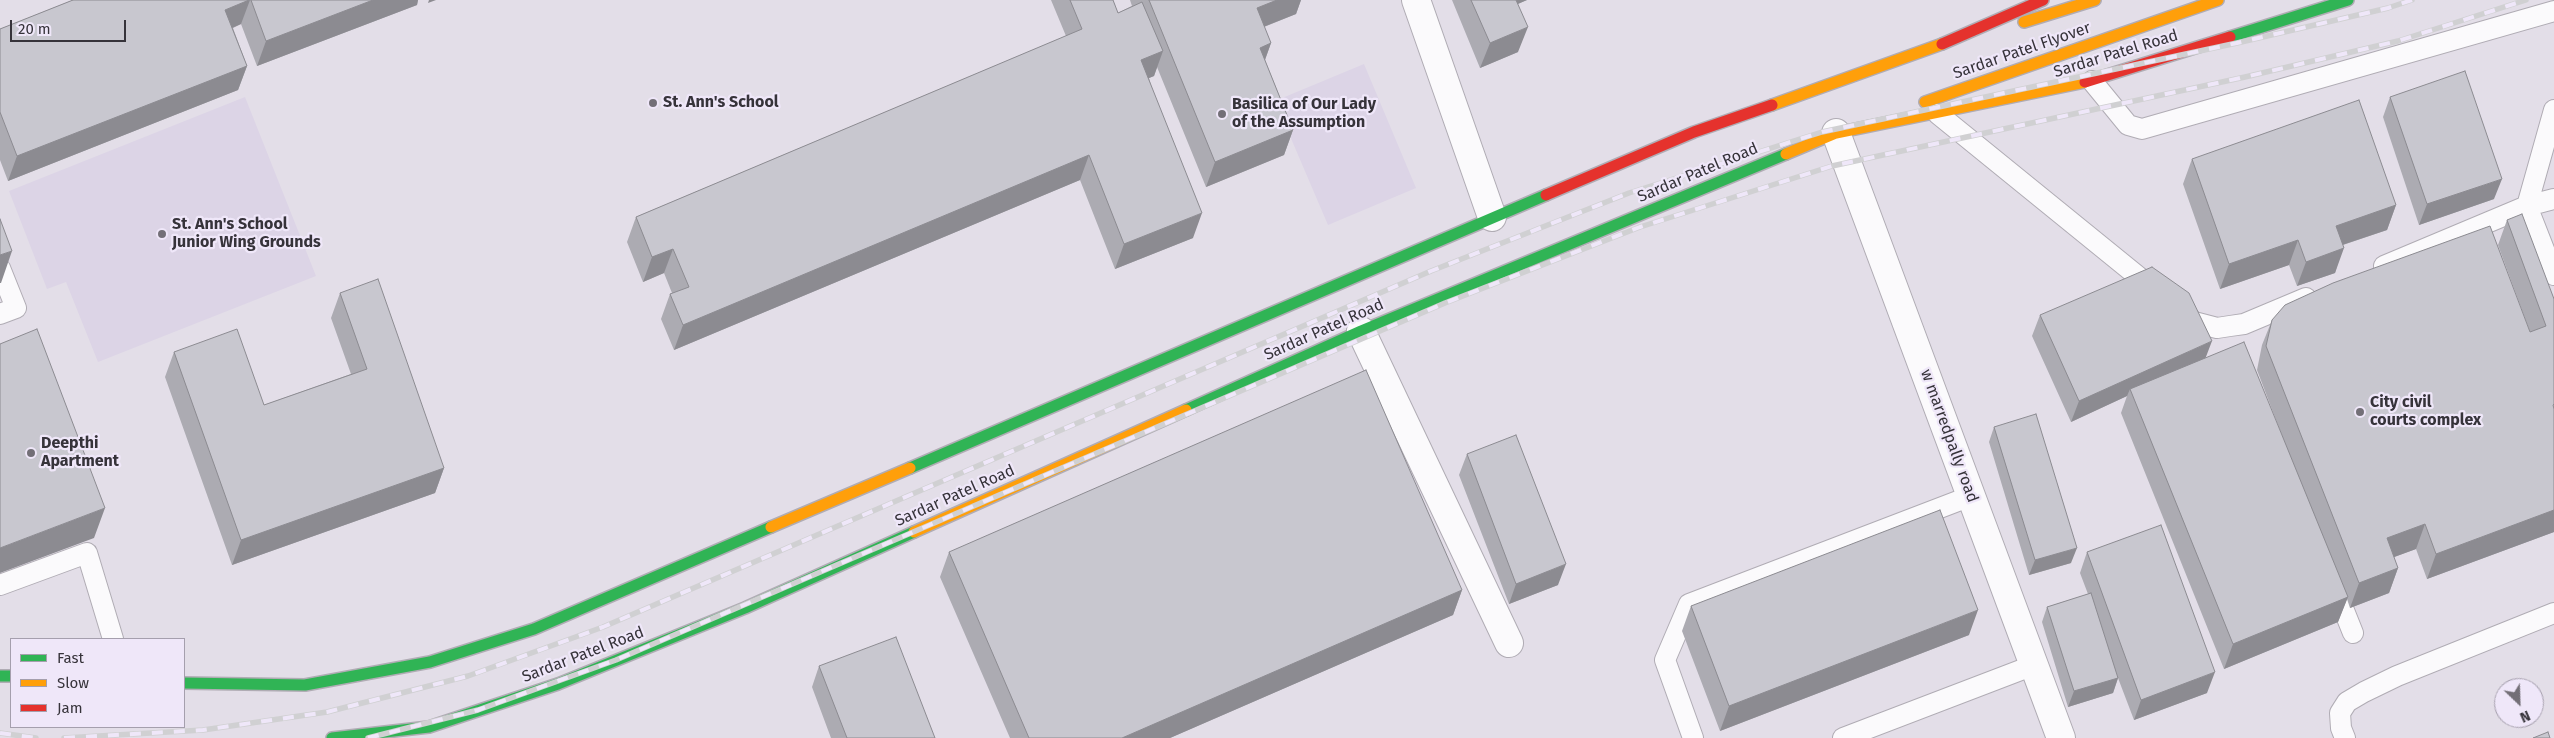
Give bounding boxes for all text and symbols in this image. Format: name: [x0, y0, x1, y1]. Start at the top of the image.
scale bar: [12, 10, 129, 42]
street label: Sardar Patel Flyover: [1951, 18, 2093, 84]
text: 20 m: [18, 20, 51, 38]
street label: Sardar Patel Road: [2052, 26, 2180, 82]
place label: St. Ann's School: [663, 93, 778, 113]
place label: Basilica of Our Lady of the Assumption: [1232, 95, 1376, 133]
marker: St. Ann's School: [647, 97, 659, 109]
marker: Basilica of Our Lady of the Assumption: [1216, 108, 1228, 120]
street label: Sardar Patel Road: [1635, 139, 1761, 207]
place label: St. Ann's School Junior Wing Grounds: [172, 215, 321, 253]
marker: St. Ann's School Junior Wing Grounds: [156, 228, 168, 240]
street label: Sardar Patel Road: [1261, 295, 1387, 365]
street label: w marredpally road: [1916, 367, 1982, 505]
place label: City civil courts complex: [2370, 393, 2481, 431]
marker: City civil courts complex: [2354, 406, 2366, 418]
place label: Deepthi Apartment: [41, 434, 119, 472]
marker: Deepthi Apartment: [25, 447, 37, 459]
street label: Sardar Patel Road: [892, 461, 1018, 531]
street label: Sardar Patel Road: [519, 623, 647, 687]
legend: [10, 638, 185, 728]
text: Fast: [57, 649, 84, 667]
text: Slow: [57, 674, 89, 692]
north arrow: [2494, 678, 2544, 728]
text: Jam: [57, 699, 83, 717]
text: N: [2517, 707, 2533, 726]

